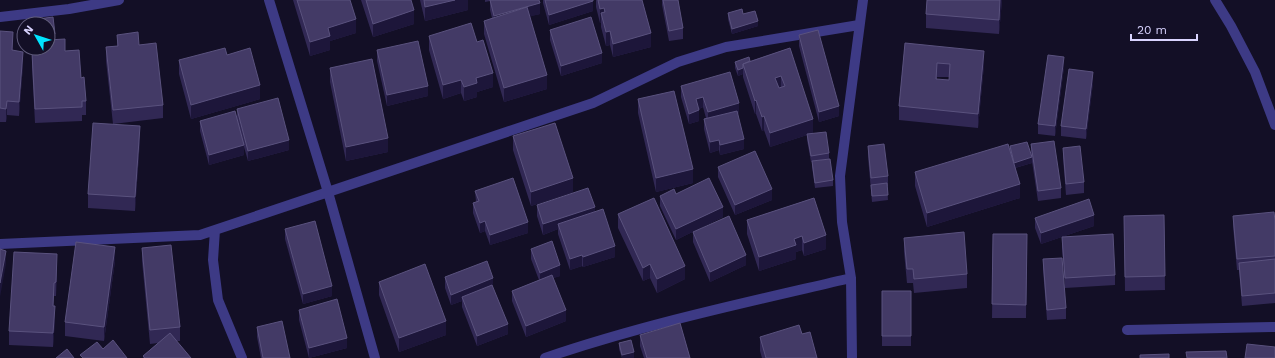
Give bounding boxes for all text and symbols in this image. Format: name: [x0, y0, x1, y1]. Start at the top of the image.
north arrow: [16, 16, 56, 56]
scale bar: [1131, 16, 1197, 42]
text: N: [21, 23, 36, 37]
text: 20 m: [1137, 23, 1167, 37]

